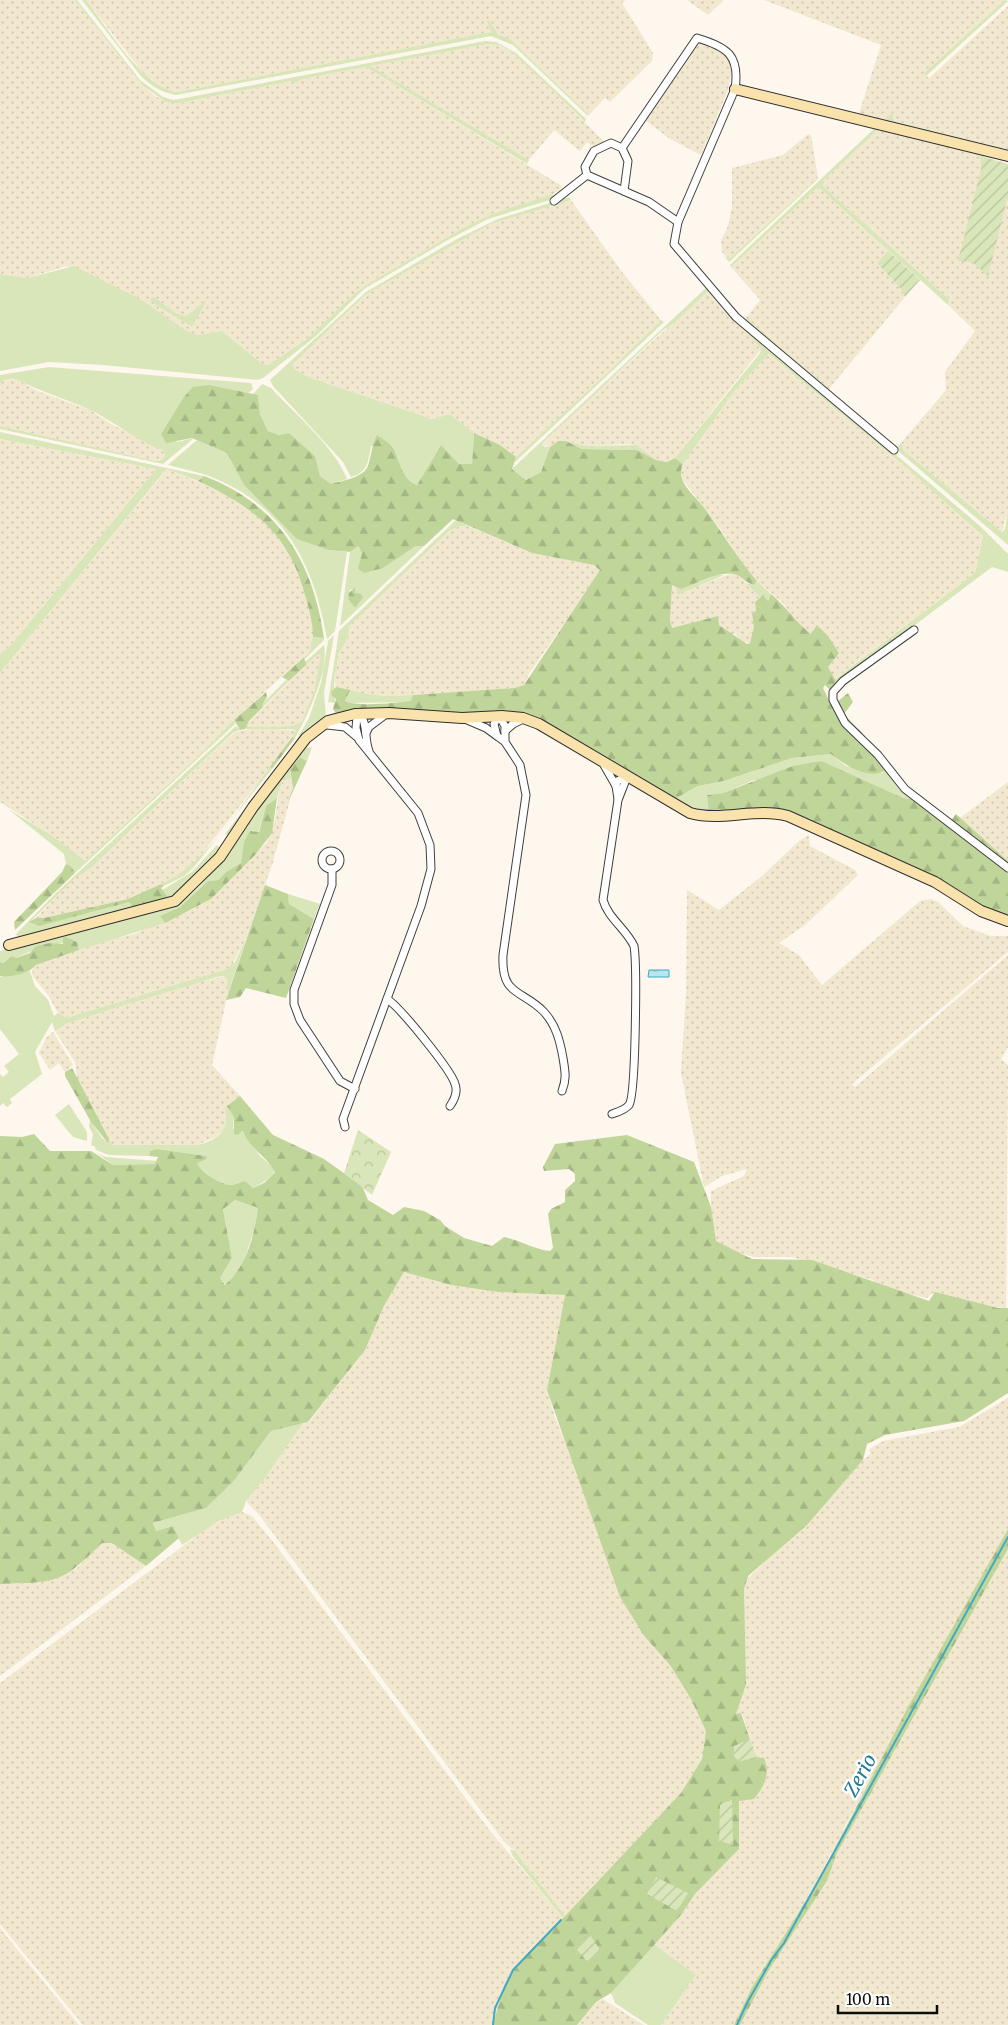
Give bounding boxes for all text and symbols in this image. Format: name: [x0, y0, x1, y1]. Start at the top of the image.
water label: Zerio: [838, 1749, 881, 1801]
scale bar: [838, 1982, 937, 2014]
text: 100 m: [846, 1990, 890, 2009]

